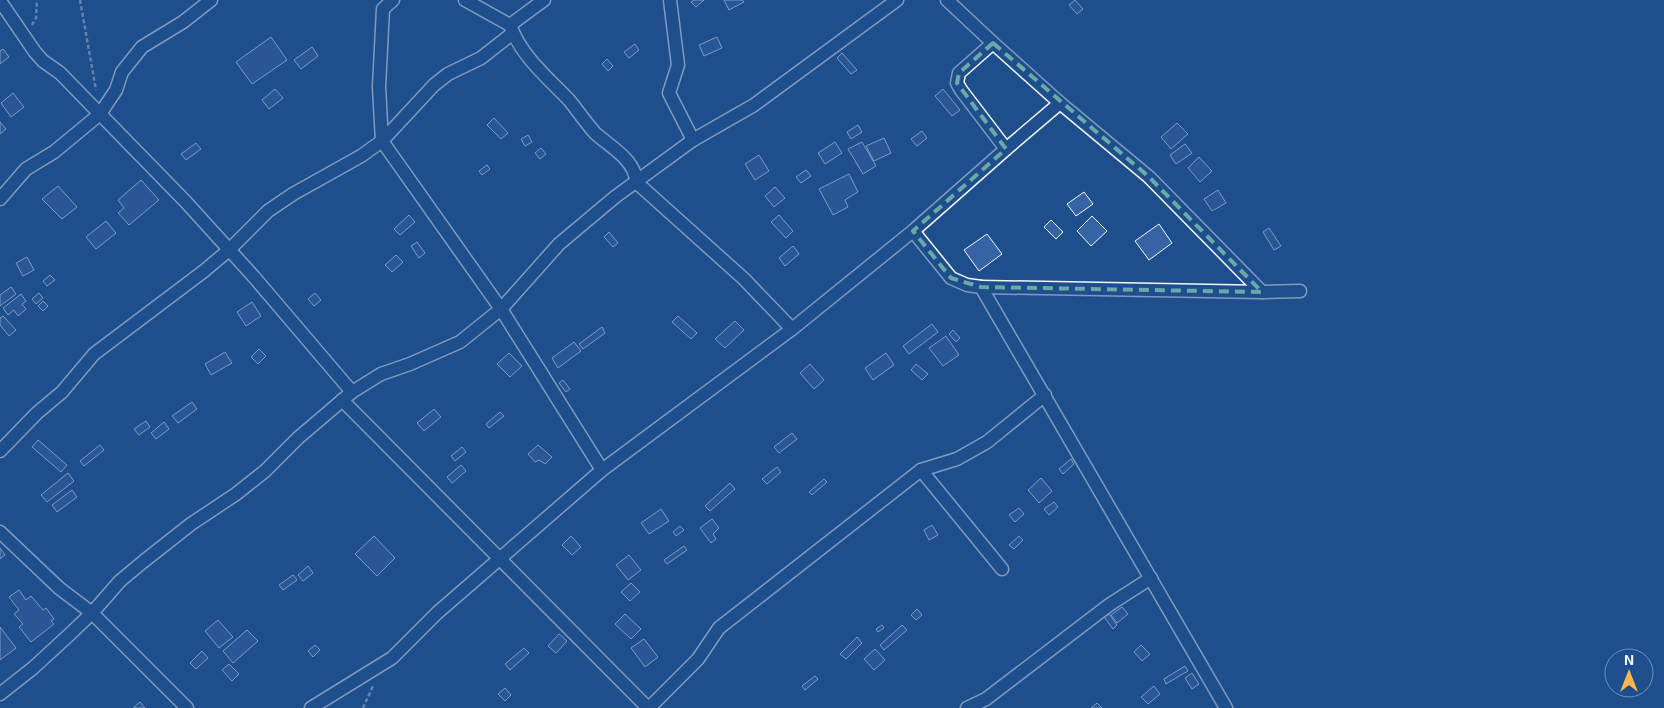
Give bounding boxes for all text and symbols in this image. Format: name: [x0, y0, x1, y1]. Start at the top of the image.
north arrow: [1604, 648, 1654, 698]
text: N: [1624, 651, 1634, 668]

